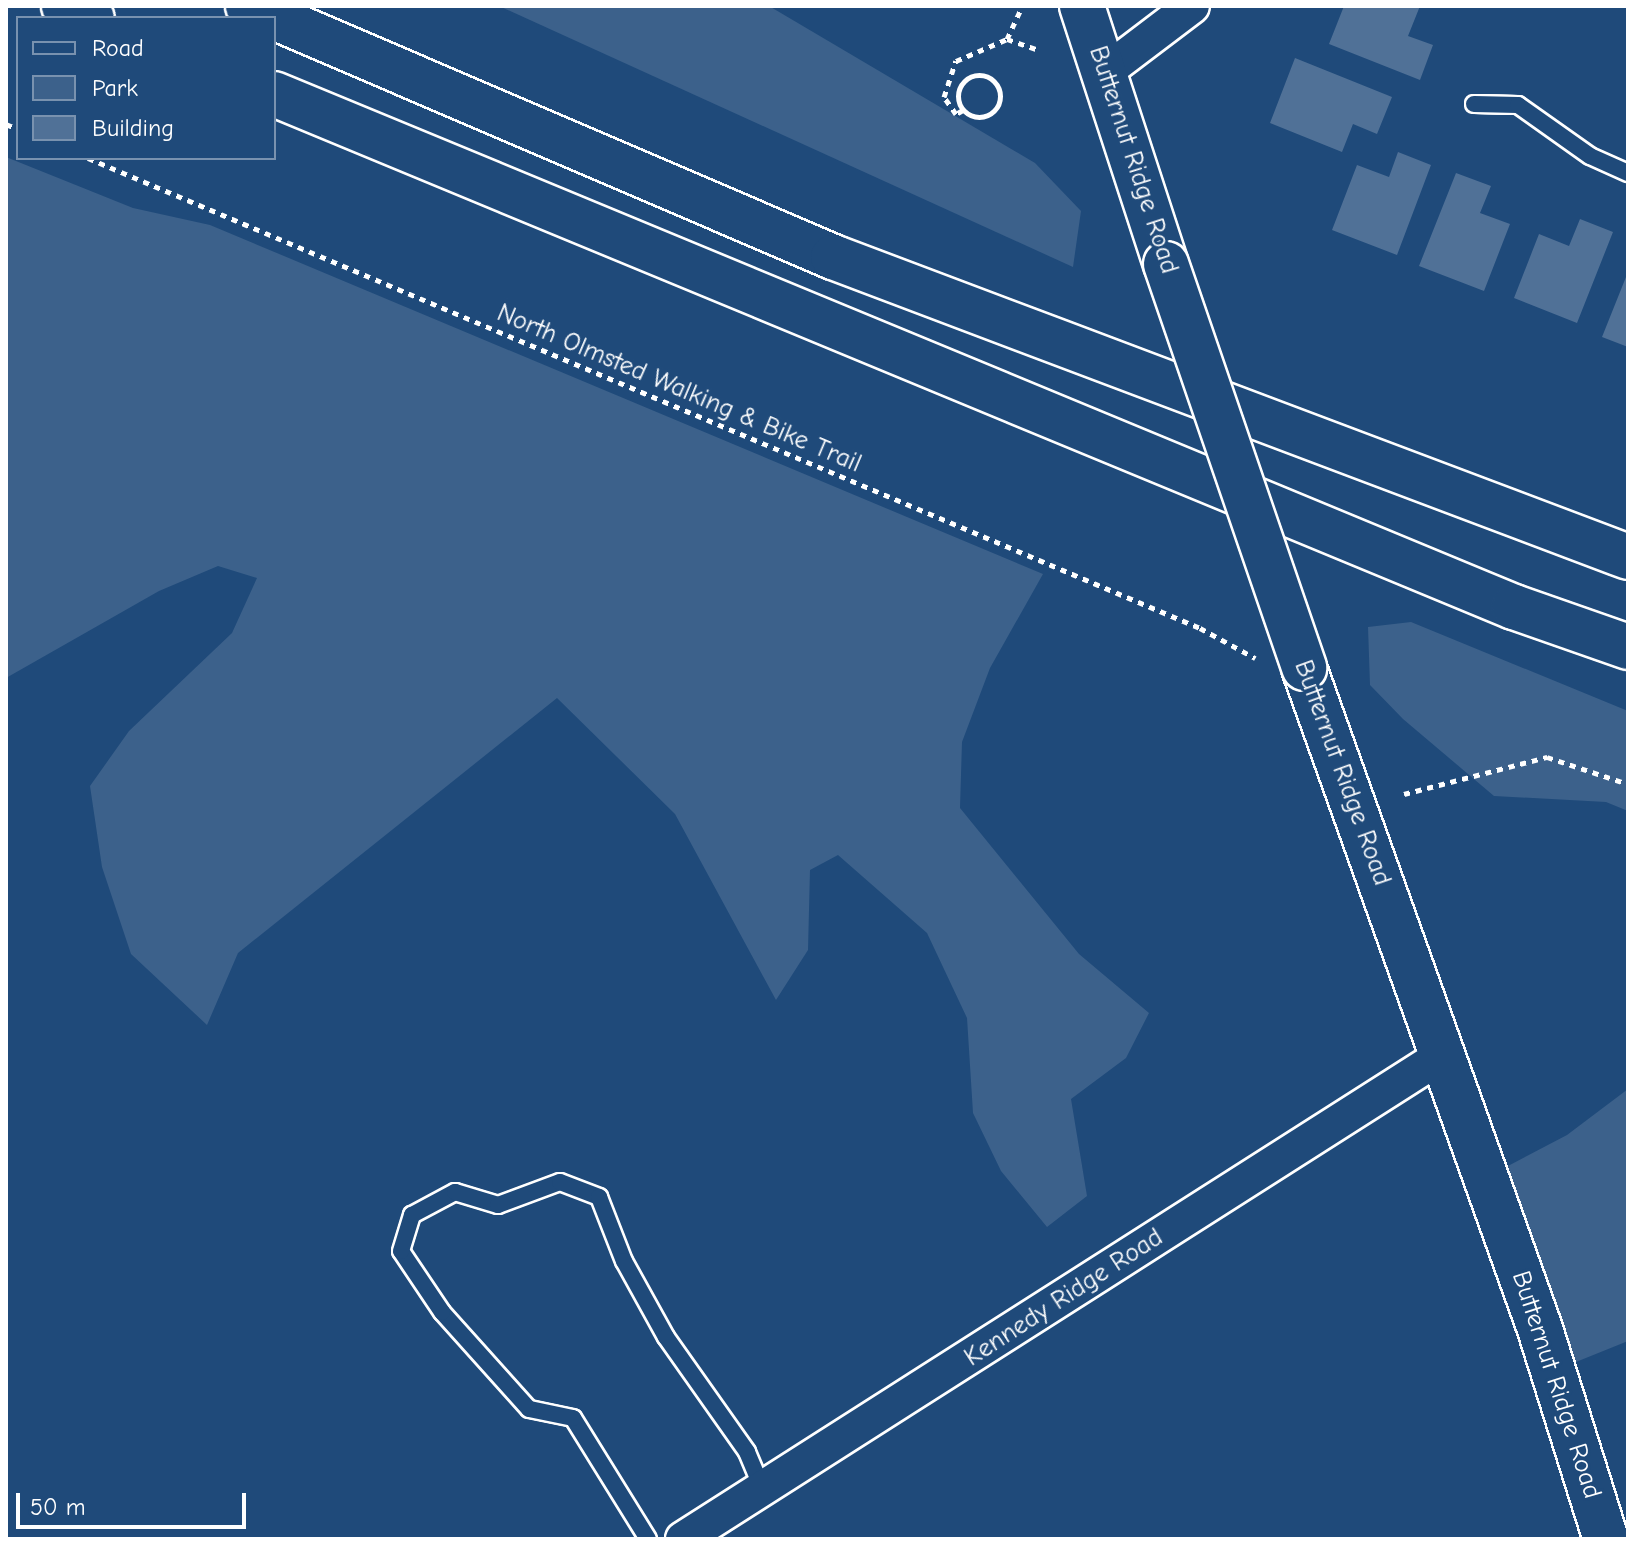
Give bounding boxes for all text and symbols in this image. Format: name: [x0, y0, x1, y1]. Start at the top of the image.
legend: [16, 16, 276, 160]
text: Road: [92, 34, 144, 62]
street label: Butternut Ridge Road: [1081, 42, 1185, 278]
text: Park: [92, 74, 138, 102]
text: Building: [92, 114, 174, 142]
street label: North Olmsted Walking & Bike Trail: [492, 298, 866, 480]
street label: Butternut Ridge Road: [1287, 656, 1397, 890]
street label: Kennedy Ridge Road: [959, 1222, 1169, 1374]
street label: Butternut Ridge Road: [1504, 1267, 1608, 1503]
scale bar: [20, 1477, 250, 1527]
text: 50 m: [30, 1493, 86, 1521]

